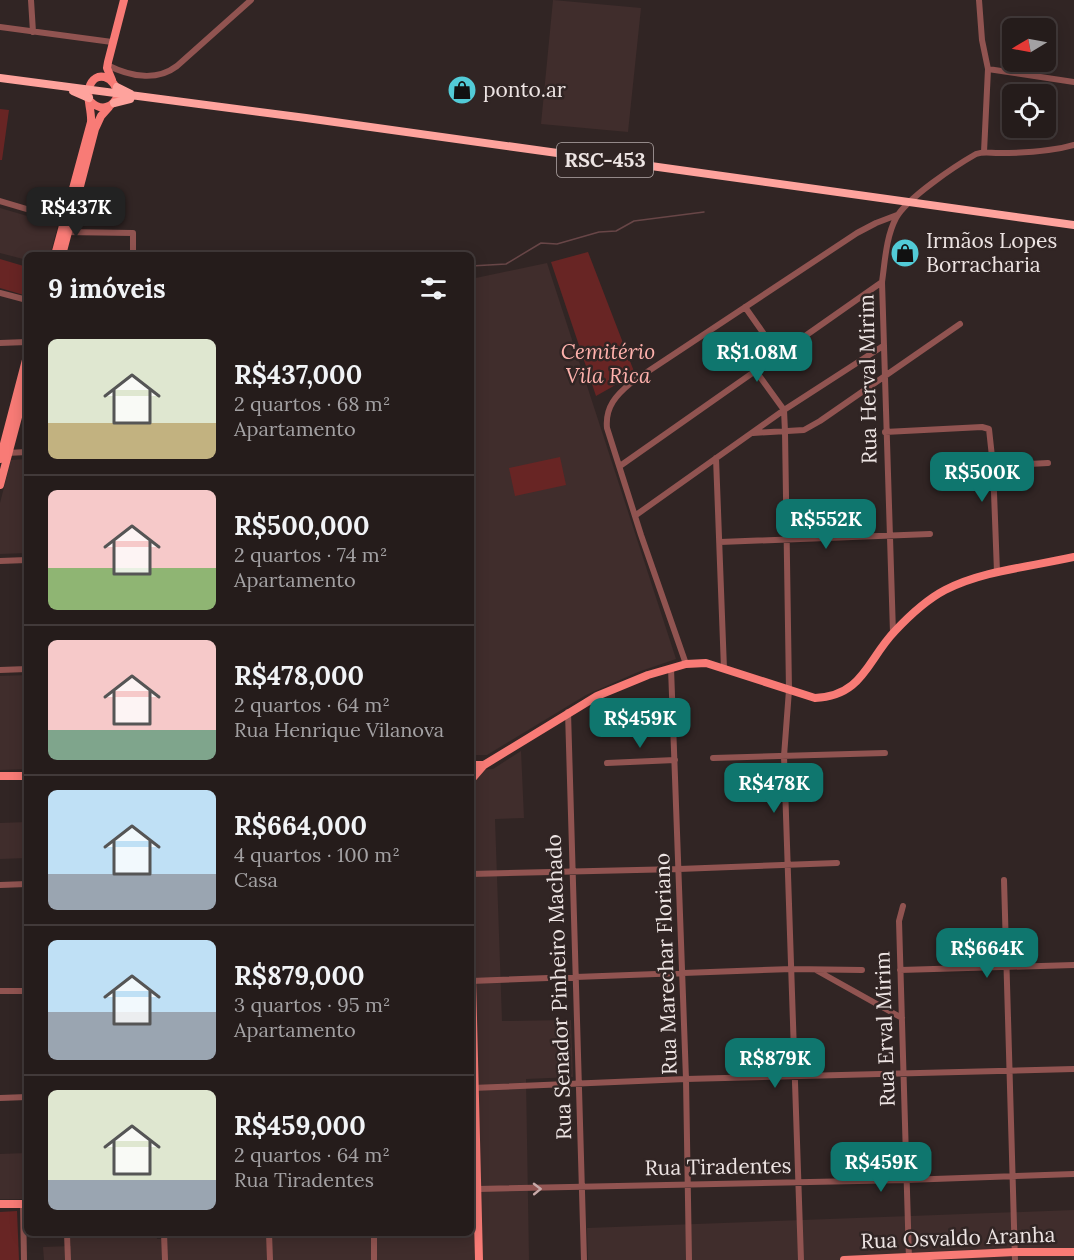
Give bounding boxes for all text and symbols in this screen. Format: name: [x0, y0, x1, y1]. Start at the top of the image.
north arrow: [1002, 18, 1056, 72]
map controls: [1002, 18, 1056, 138]
shop icon: ponto.ar: [446, 74, 478, 106]
place label: ponto.ar: [483, 76, 566, 103]
button: locate: [1002, 84, 1056, 138]
road number: RSC-453: [557, 143, 653, 177]
pin: R$437K: [27, 187, 125, 238]
text: R$437K: [40, 194, 112, 219]
place label: Irmãos Lopes Borracharia: [926, 227, 1057, 278]
shop icon: Irmãos Lopes Borracharia: [889, 237, 921, 269]
text: 9 imóveis: [48, 272, 166, 305]
icon: filters: [417, 272, 450, 305]
street label: Rua Herval Mirim: [853, 294, 882, 464]
pin: R$1.08M: [702, 332, 812, 383]
park label: Cemitério Vila Rica: [561, 338, 655, 389]
text: R$1.08M: [716, 339, 798, 364]
text: R$437,000: [234, 358, 362, 391]
icon: home: [96, 363, 168, 435]
text: 2 quartos · 68 m²: [234, 391, 390, 416]
text: Apartamento: [234, 416, 356, 441]
pin: R$500K: [933, 452, 1031, 503]
text: R$500K: [944, 459, 1020, 484]
pin: R$552K: [777, 499, 875, 550]
text: R$552K: [790, 506, 862, 531]
text: R$500,000: [234, 509, 370, 542]
icon: home: [96, 514, 168, 586]
text: 2 quartos · 74 m²: [234, 542, 387, 567]
text: Apartamento: [234, 567, 356, 592]
text: R$478,000: [234, 659, 364, 692]
icon: home: [96, 664, 168, 736]
text: 2 quartos · 64 m²: [234, 692, 390, 717]
pin: R$459K: [591, 698, 689, 749]
text: R$459K: [604, 705, 676, 730]
text: Rua Henrique Vilanova: [234, 717, 444, 742]
pin: R$478K: [725, 763, 823, 814]
text: R$478K: [738, 770, 810, 795]
text: R$664,000: [234, 809, 367, 842]
icon: home: [96, 814, 168, 886]
street label: Rua Senador Pinheiro Machado: [540, 834, 577, 1140]
text: 4 quartos · 100 m²: [234, 842, 400, 867]
street label: Rua Marechar Floriano: [648, 853, 683, 1075]
text: Casa: [234, 867, 278, 892]
pin: R$664K: [938, 928, 1036, 979]
text: R$664K: [950, 935, 1024, 960]
street label: Rua Erval Mirim: [868, 950, 901, 1107]
text: R$879,000: [234, 959, 364, 992]
icon: home: [96, 964, 168, 1036]
text: 3 quartos · 95 m²: [234, 992, 391, 1017]
text: Apartamento: [234, 1017, 356, 1042]
pin: R$879K: [726, 1038, 824, 1089]
text: R$879K: [739, 1045, 811, 1070]
text: R$459,000: [234, 1109, 366, 1142]
icon: home: [96, 1114, 168, 1186]
text: 2 quartos · 64 m²: [234, 1142, 390, 1167]
pin: R$459K: [832, 1142, 930, 1193]
text: R$459K: [845, 1149, 917, 1174]
street label: Rua Tiradentes: [644, 1152, 792, 1181]
text: Rua Tiradentes: [234, 1167, 374, 1192]
one-way arrow: [532, 1182, 541, 1195]
street label: Rua Osvaldo Aranha: [860, 1221, 1056, 1254]

